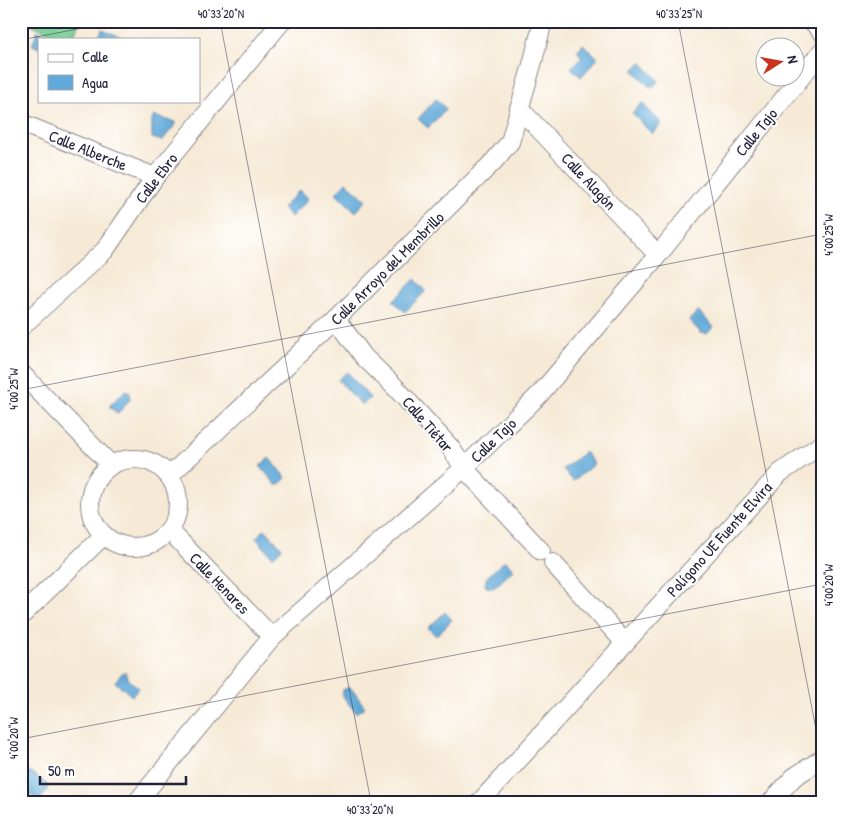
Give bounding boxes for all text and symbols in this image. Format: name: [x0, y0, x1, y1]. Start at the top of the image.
text: 40°33'20"N: [198, 5, 244, 22]
text: 40°33'25"N: [656, 5, 702, 22]
legend: [38, 38, 200, 102]
north arrow: [756, 38, 806, 88]
text: Calle: [82, 46, 109, 67]
text: N: [783, 54, 803, 65]
text: Agua: [82, 72, 108, 93]
street label: Calle Tajo: [730, 103, 783, 161]
street label: Calle Alberche: [46, 124, 131, 176]
street label: Calle Alagón: [557, 147, 621, 215]
street label: Calle Ebro: [130, 148, 183, 208]
street label: Calle Arroyo del Membrillo: [325, 206, 449, 330]
text: 4°00'25"W: [820, 214, 837, 256]
text: 4°00'25"W: [5, 368, 22, 410]
street label: Calle Tiétar: [398, 391, 458, 457]
street label: Calle Tajo: [465, 412, 521, 467]
street label: Polígono UE Fuente Elvira: [661, 477, 777, 601]
street label: Calle Henares: [185, 547, 255, 619]
text: 4°00'20"W: [820, 563, 837, 606]
text: 4°00'20"W: [5, 716, 22, 759]
scale bar: [40, 753, 186, 785]
text: 50 m: [48, 760, 75, 781]
text: 40°33'20"N: [347, 801, 393, 818]

